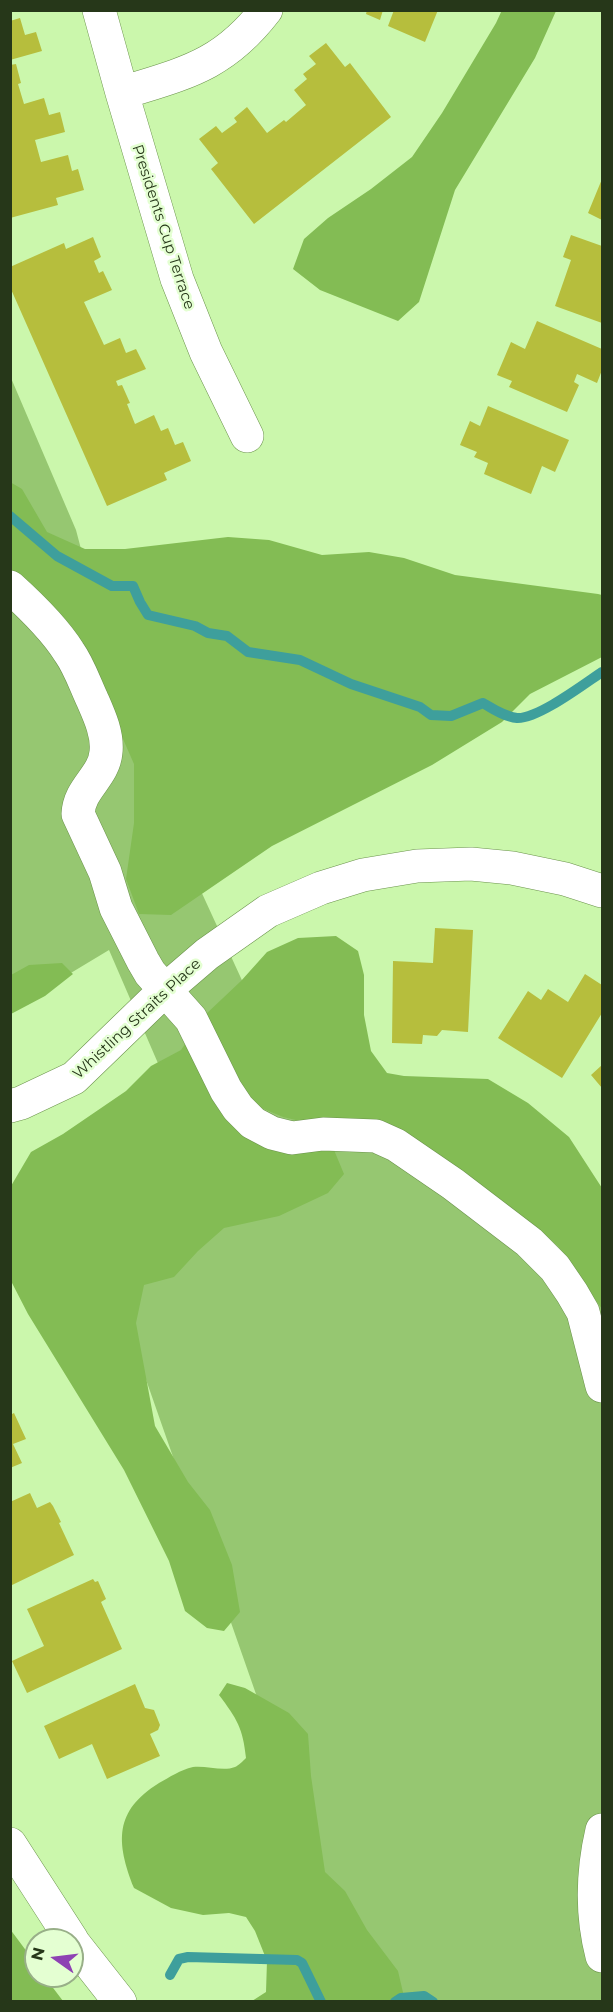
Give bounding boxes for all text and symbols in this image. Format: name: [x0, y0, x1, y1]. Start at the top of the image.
street label: Presidents Cup Terrace: [128, 142, 198, 312]
street label: Whistling Straits Place: [69, 955, 205, 1083]
north arrow: [24, 1928, 84, 1988]
text: N: [27, 1945, 49, 1963]

